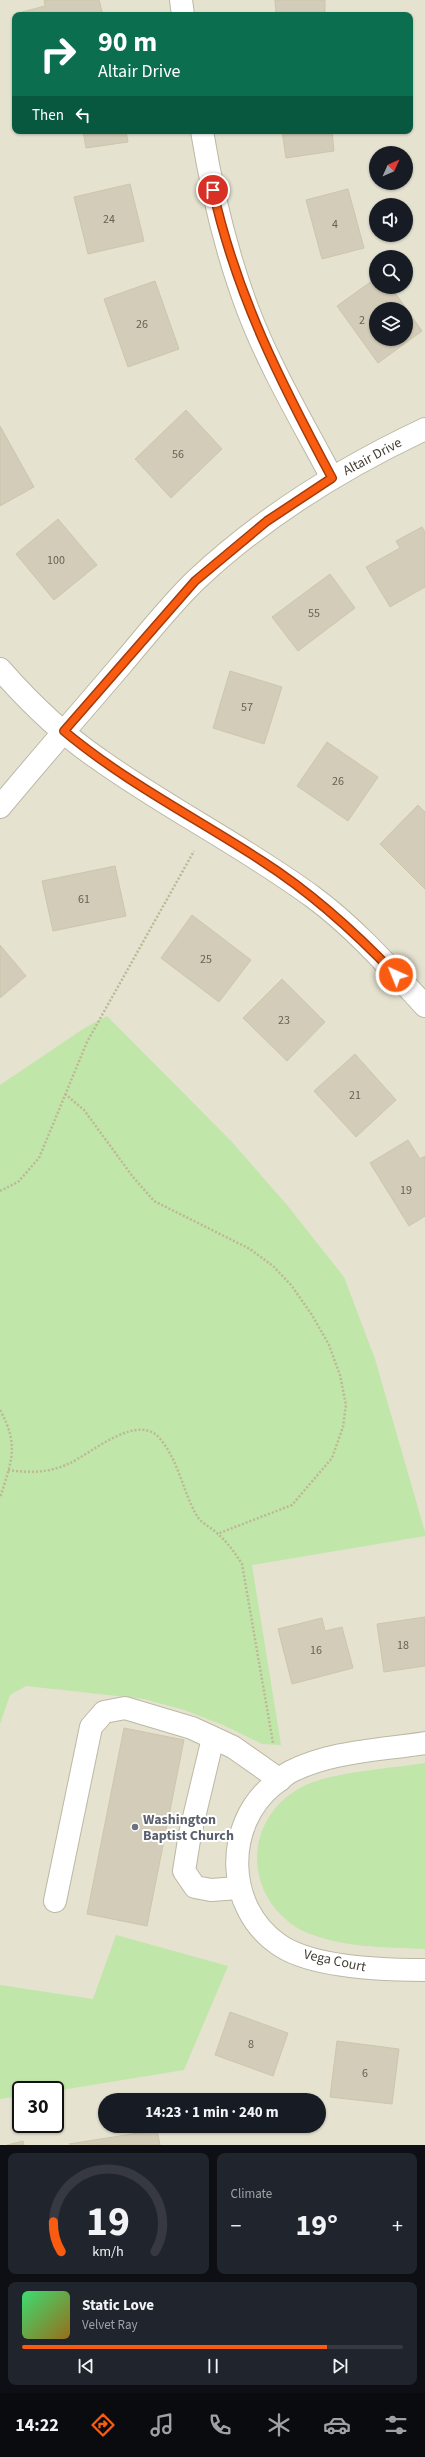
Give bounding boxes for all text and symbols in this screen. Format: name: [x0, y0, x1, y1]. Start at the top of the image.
text: 90 m: [98, 22, 157, 62]
icon: right: [32, 28, 84, 80]
text: Altair Drive: [98, 59, 180, 84]
icon: left: [72, 104, 94, 126]
text: Then: [32, 105, 64, 126]
north arrow: [369, 146, 413, 190]
map controls: [369, 146, 413, 346]
pin: [196, 173, 230, 207]
icon: arrive: [202, 179, 224, 201]
button: sound: [369, 198, 413, 242]
house number: 24: [103, 211, 115, 228]
house number: 4: [332, 216, 338, 233]
button: search: [369, 250, 413, 294]
button: layers: [369, 302, 413, 346]
house number: 2: [359, 312, 365, 329]
house number: 26: [136, 316, 148, 333]
street label: Altair Drive: [339, 433, 406, 481]
house number: 56: [172, 446, 184, 463]
house number: 100: [47, 552, 65, 569]
house number: 55: [308, 605, 320, 622]
house number: 57: [241, 699, 253, 716]
house number: 26: [332, 773, 344, 790]
house number: 61: [78, 891, 90, 908]
house number: 25: [200, 951, 212, 968]
position arrow: [375, 954, 417, 996]
house number: 23: [278, 1012, 290, 1029]
house number: 21: [349, 1087, 361, 1104]
house number: 19: [400, 1182, 412, 1199]
house number: 18: [397, 1637, 409, 1654]
house number: 16: [310, 1642, 322, 1659]
place label: Washington Baptist Church: [143, 1810, 234, 1846]
marker: Washington Baptist Church: [130, 1822, 140, 1832]
street label: Vega Court: [302, 1945, 368, 1977]
house number: 8: [248, 2036, 254, 2053]
house number: 6: [362, 2065, 368, 2082]
speed limit sign: 30: [12, 2081, 64, 2133]
text: 14:23 · 1 min · 240 m: [145, 2102, 279, 2123]
text: Climate: [231, 2185, 272, 2203]
text: 19: [86, 2191, 130, 2251]
text: 19°: [295, 2204, 338, 2247]
text: −: [231, 2210, 241, 2242]
text: +: [392, 2210, 403, 2242]
text: km/h: [92, 2240, 124, 2261]
text: Static Love: [82, 2295, 154, 2316]
text: Velvet Ray: [82, 2316, 138, 2334]
icon: previous: [75, 2355, 97, 2377]
icon: pause: [202, 2355, 224, 2377]
icon: next: [329, 2355, 351, 2377]
icon: directions: [89, 2411, 117, 2439]
icon: music: [148, 2411, 176, 2439]
icon: phone: [206, 2411, 234, 2439]
icon: climate: [265, 2411, 293, 2439]
icon: car: [323, 2411, 351, 2439]
icon: filters: [382, 2411, 410, 2439]
text: 14:22: [15, 2413, 59, 2438]

